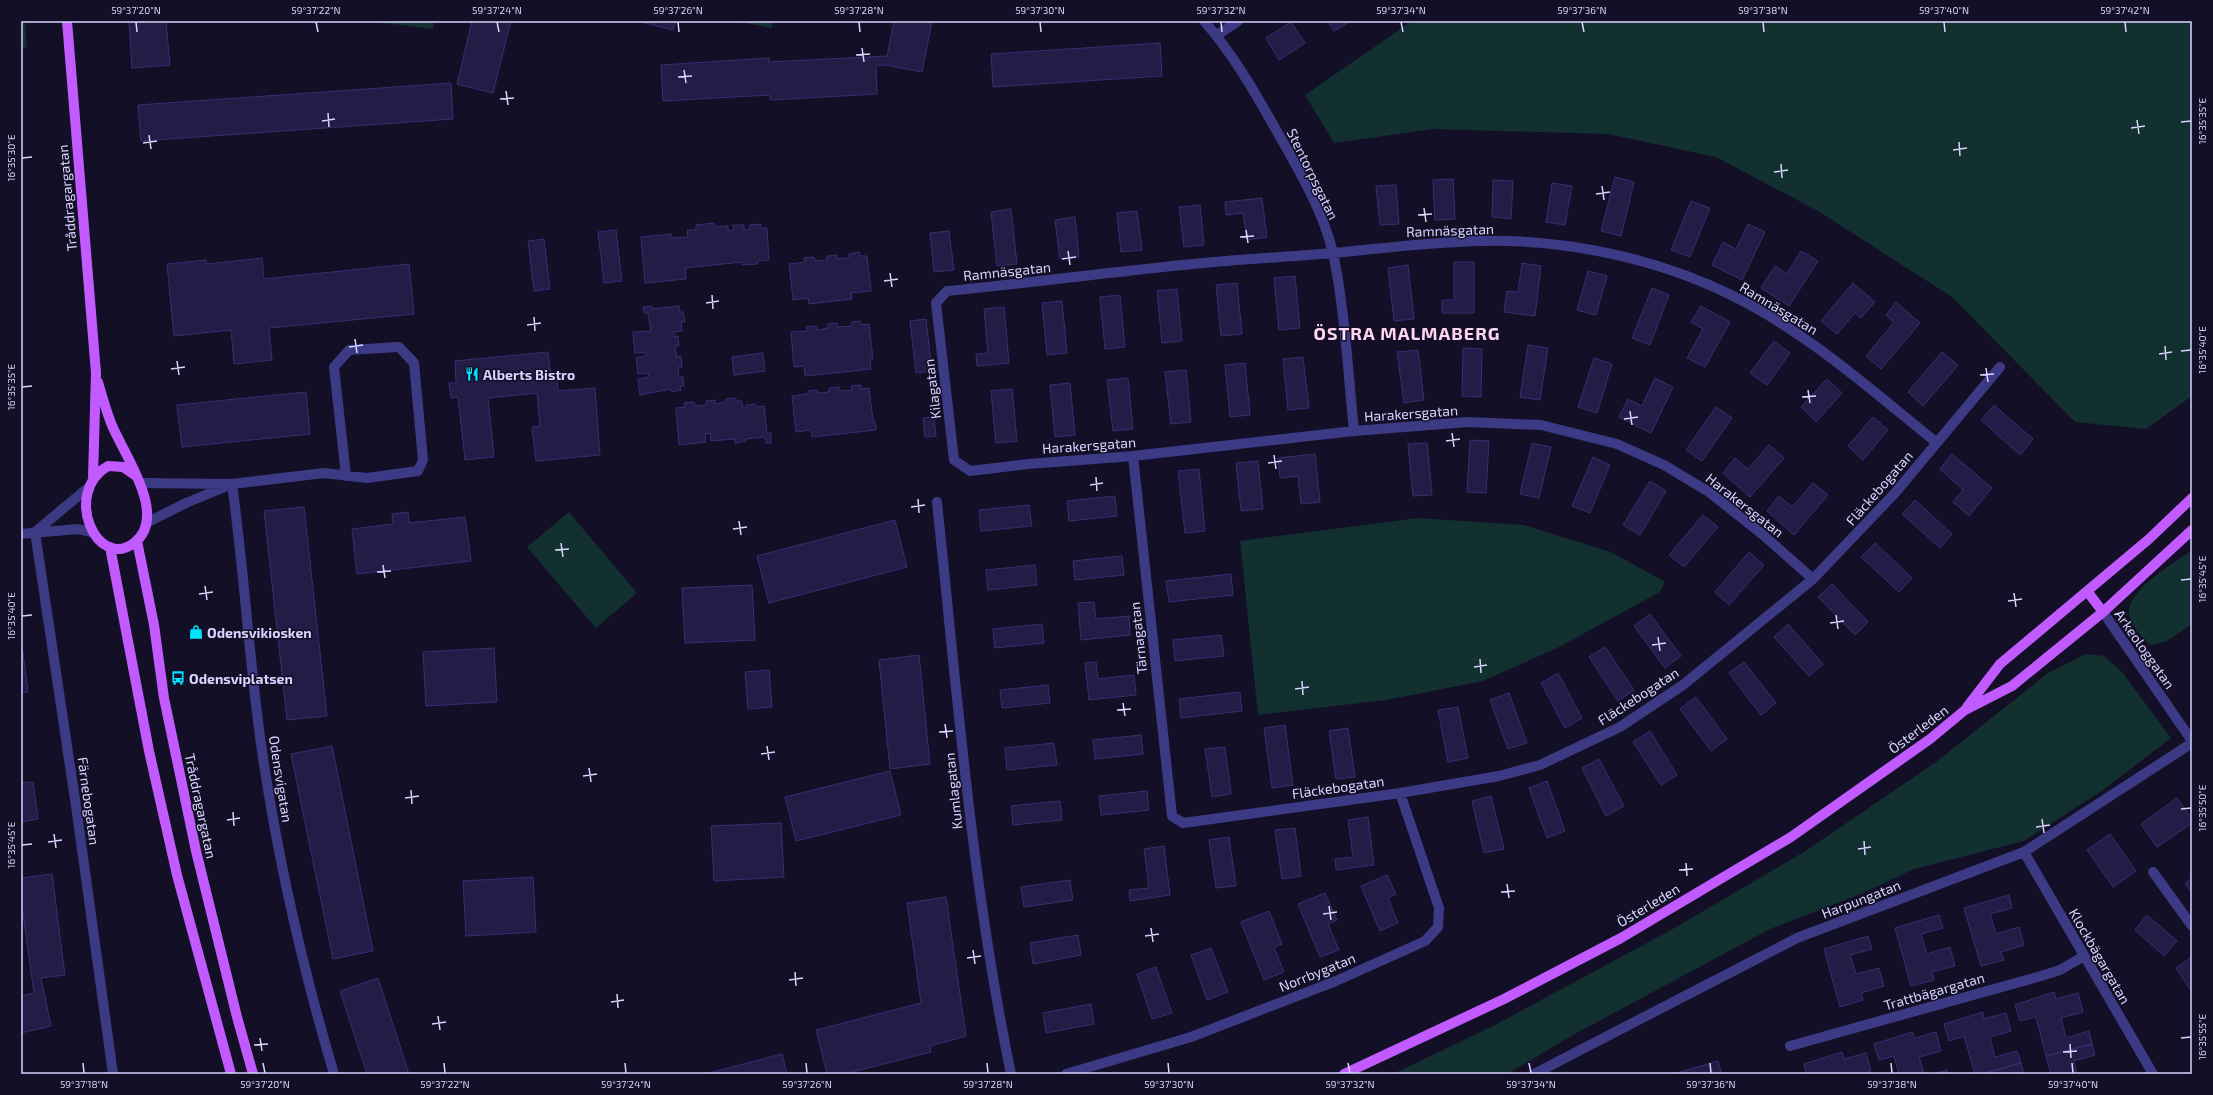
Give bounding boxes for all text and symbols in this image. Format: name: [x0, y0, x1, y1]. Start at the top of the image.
text: 59°37'20"N: [111, 4, 161, 16]
text: 59°37'22"N: [291, 4, 341, 16]
text: 59°37'24"N: [472, 4, 522, 16]
text: 59°37'26"N: [653, 4, 703, 16]
text: 59°37'28"N: [834, 4, 884, 16]
text: 59°37'30"N: [1015, 4, 1065, 16]
text: 59°37'32"N: [1196, 4, 1246, 16]
text: 59°37'34"N: [1376, 4, 1426, 16]
text: 59°37'36"N: [1557, 4, 1607, 16]
text: 59°37'38"N: [1738, 4, 1788, 16]
text: 59°37'40"N: [1919, 4, 1969, 16]
text: 59°37'42"N: [2100, 4, 2150, 16]
text: 16°35'35"E: [2196, 97, 2208, 144]
street label: Stentorpsgatan: [1284, 126, 1342, 222]
text: 16°35'30"E: [5, 134, 17, 182]
street label: Tråddragargatan: [54, 144, 80, 252]
street label: Ramnäsgatan: [1406, 220, 1494, 240]
street label: Ramnäsgatan: [962, 258, 1052, 284]
street label: Ramnäsgatan: [1737, 278, 1821, 338]
district label: ÖSTRA MALMABERG: [1314, 322, 1500, 344]
text: 16°35'40"E: [2196, 326, 2208, 374]
street label: Kilagatan: [920, 358, 944, 420]
text: 16°35'35"E: [5, 363, 17, 410]
restaurant icon: Alberts Bistro: [464, 366, 480, 382]
place label: Alberts Bistro: [483, 366, 575, 383]
street label: Harakersgatan: [1363, 401, 1459, 425]
street label: Harakersgatan: [1041, 433, 1137, 457]
street label: Fläckebogatan: [1842, 447, 1916, 529]
street label: Harakersgatan: [1703, 469, 1787, 541]
text: 16°35'45"E: [2196, 555, 2208, 602]
text: 16°35'40"E: [5, 592, 17, 640]
street label: Tärnagatan: [1126, 601, 1150, 675]
street label: Arkeologgatan: [2111, 606, 2179, 692]
shop icon: Odensvikiosken: [188, 624, 204, 640]
place label: Odensvikiosken: [207, 624, 312, 641]
street label: Fläckebogatan: [1594, 663, 1682, 729]
bus stop icon: Odensviplatsen: [170, 670, 186, 686]
place label: Odensviplatsen: [189, 670, 293, 687]
street label: Österleden: [1885, 701, 1951, 757]
street label: Odensvigatan: [266, 734, 296, 824]
street label: Tråddragargatan: [182, 752, 220, 860]
street label: Kumlagatan: [941, 752, 965, 830]
street label: Färnebogatan: [74, 756, 104, 846]
street label: Fläckebogatan: [1291, 772, 1385, 802]
text: 16°35'50"E: [2196, 784, 2208, 831]
text: 16°35'45"E: [5, 821, 17, 868]
street label: Harpungatan: [1819, 876, 1903, 922]
street label: Österleden: [1614, 880, 1682, 930]
street label: Klockbägargatan: [2066, 905, 2134, 1007]
street label: Norrbygatan: [1276, 949, 1358, 995]
street label: Trattbägargatan: [1882, 968, 1986, 1014]
text: 16°35'55"E: [2196, 1014, 2208, 1060]
text: 59°37'18"N: [60, 1078, 108, 1090]
text: 59°37'20"N: [240, 1078, 290, 1090]
text: 59°37'22"N: [420, 1078, 470, 1090]
text: 59°37'24"N: [601, 1078, 651, 1090]
text: 59°37'26"N: [782, 1078, 832, 1090]
text: 59°37'28"N: [963, 1078, 1013, 1090]
text: 59°37'30"N: [1144, 1078, 1194, 1090]
text: 59°37'32"N: [1325, 1078, 1375, 1090]
text: 59°37'34"N: [1506, 1078, 1556, 1090]
text: 59°37'36"N: [1686, 1078, 1736, 1090]
text: 59°37'38"N: [1867, 1078, 1917, 1090]
text: 59°37'40"N: [2048, 1078, 2098, 1090]

